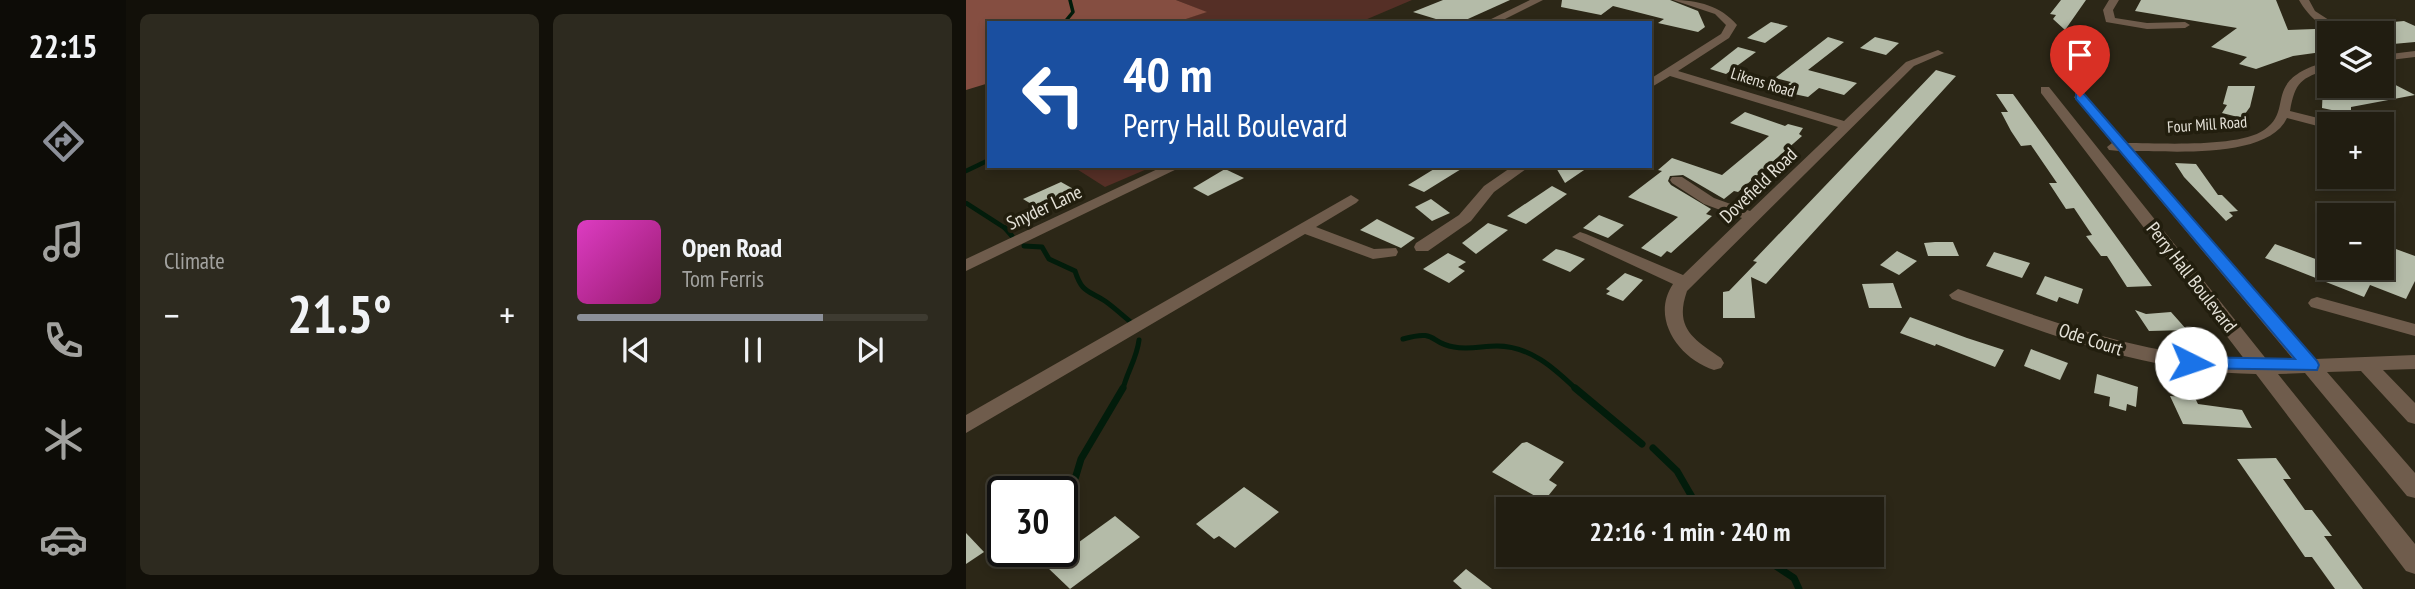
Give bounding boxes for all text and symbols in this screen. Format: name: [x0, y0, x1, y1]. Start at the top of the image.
map controls: [2317, 21, 2394, 280]
button: layers: [2317, 21, 2394, 98]
text: 22:15: [28, 25, 98, 67]
pin: [2050, 25, 2110, 97]
icon: arrive: [2061, 36, 2099, 74]
text: 40 m: [1123, 42, 1212, 106]
icon: left: [1008, 49, 1099, 140]
street label: Likens Road: [1729, 63, 1797, 101]
text: Perry Hall Boulevard: [1123, 104, 1348, 146]
street label: Four Mill Road: [2166, 111, 2248, 137]
button: +: [2317, 112, 2394, 189]
icon: directions: [39, 117, 88, 166]
street label: Dovefield Road: [1714, 142, 1802, 228]
street label: Snyder Lane: [1003, 179, 1086, 235]
button: −: [2317, 203, 2394, 280]
icon: music: [39, 217, 88, 266]
street label: Perry Hall Boulevard: [2142, 217, 2242, 337]
text: Open Road: [682, 231, 782, 264]
text: Climate: [164, 246, 225, 275]
text: Tom Ferris: [682, 264, 764, 293]
text: 21.5°: [287, 280, 392, 347]
text: −: [164, 290, 180, 339]
text: +: [499, 290, 515, 339]
icon: phone: [39, 316, 88, 365]
street label: Ode Court: [2056, 317, 2127, 361]
position arrow: [2154, 326, 2228, 400]
icon: previous: [617, 331, 655, 369]
icon: pause: [734, 331, 772, 369]
icon: next: [851, 331, 889, 369]
icon: climate: [39, 415, 88, 464]
speed limit sign: 30: [987, 476, 1078, 567]
icon: car: [39, 515, 88, 564]
text: 22:16 · 1 min · 240 m: [1590, 515, 1790, 548]

